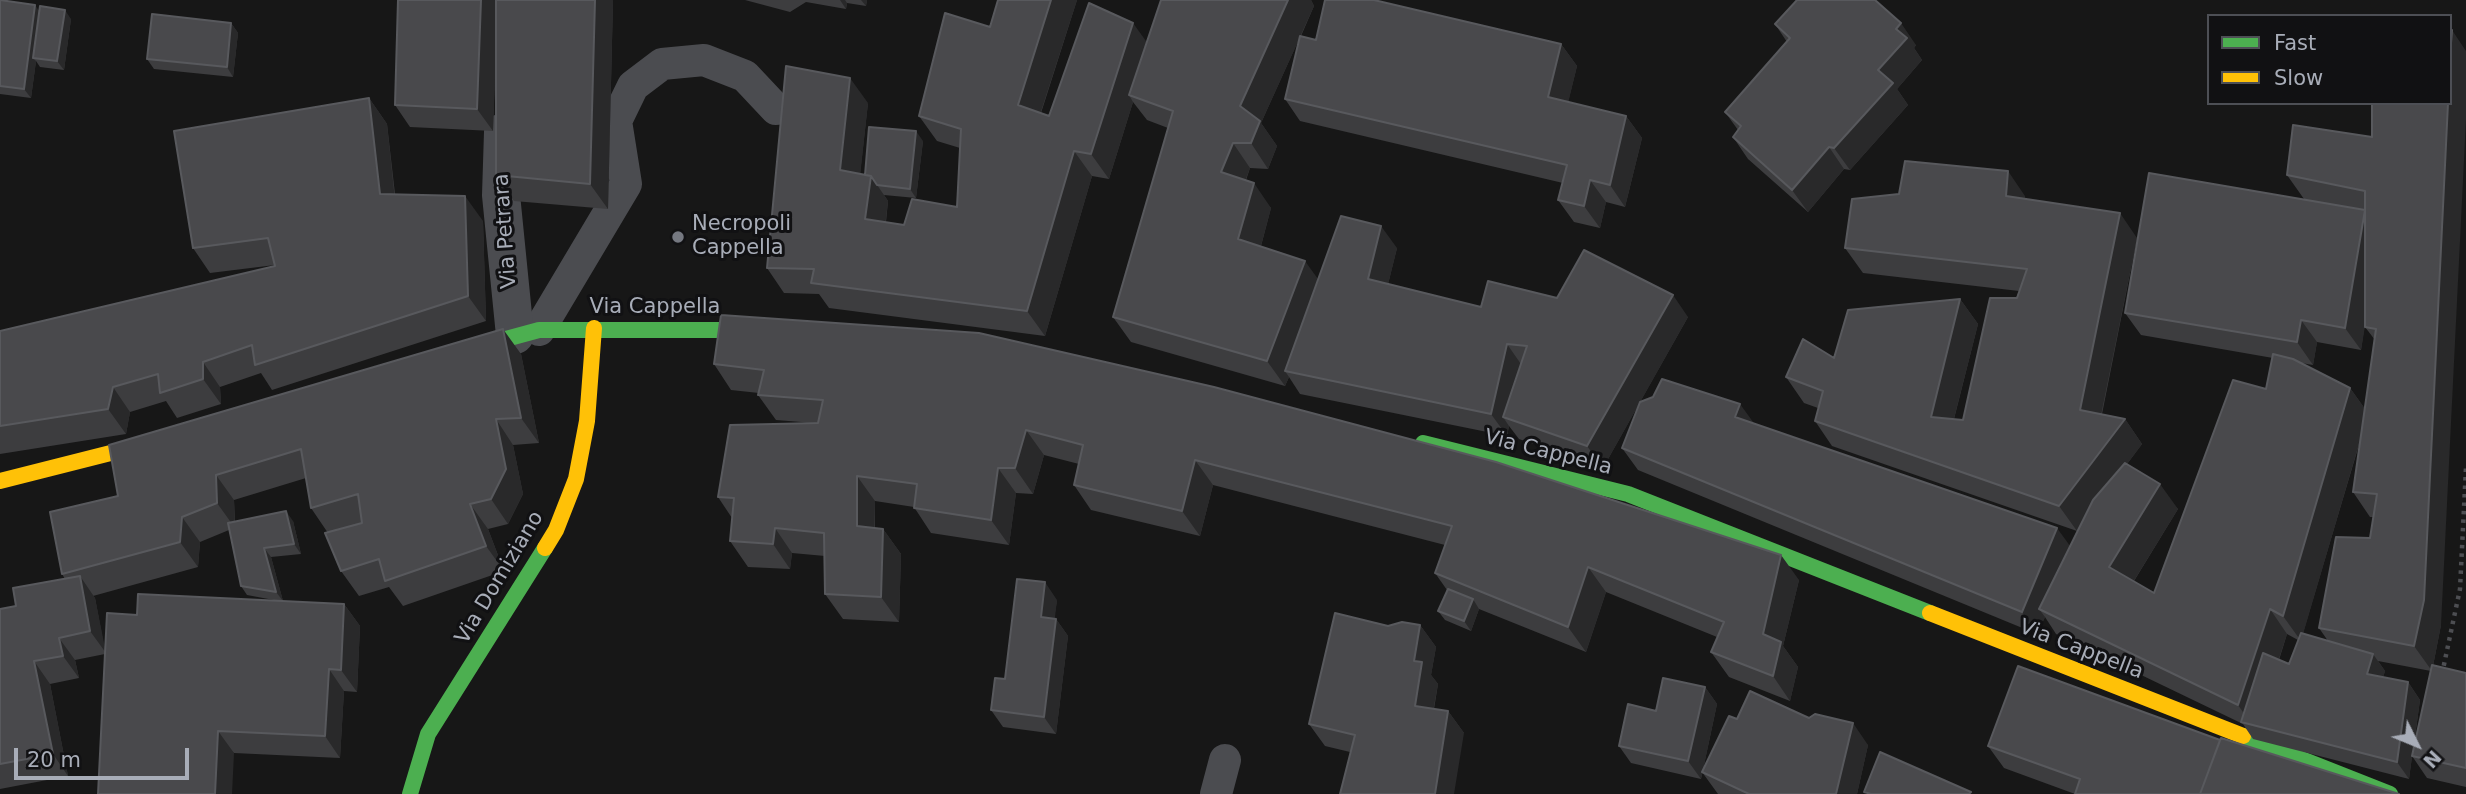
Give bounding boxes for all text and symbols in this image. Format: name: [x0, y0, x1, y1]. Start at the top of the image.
legend: [2207, 14, 2452, 105]
text: Fast: [2274, 31, 2316, 55]
text: Slow: [2274, 66, 2323, 90]
street label: Via Petrara: [489, 173, 523, 289]
place label: Necropoli Cappella: [692, 212, 791, 262]
marker: Necropoli Cappella: [670, 229, 686, 245]
street label: Via Cappella: [590, 295, 720, 321]
street label: Via Cappella: [1481, 425, 1615, 481]
street label: Via Domiziano: [450, 507, 550, 649]
street label: Via Cappella: [2015, 615, 2147, 685]
north arrow: [2382, 710, 2452, 780]
scale bar: [18, 734, 192, 778]
text: N: [2419, 746, 2446, 773]
text: 20 m: [27, 748, 81, 772]

